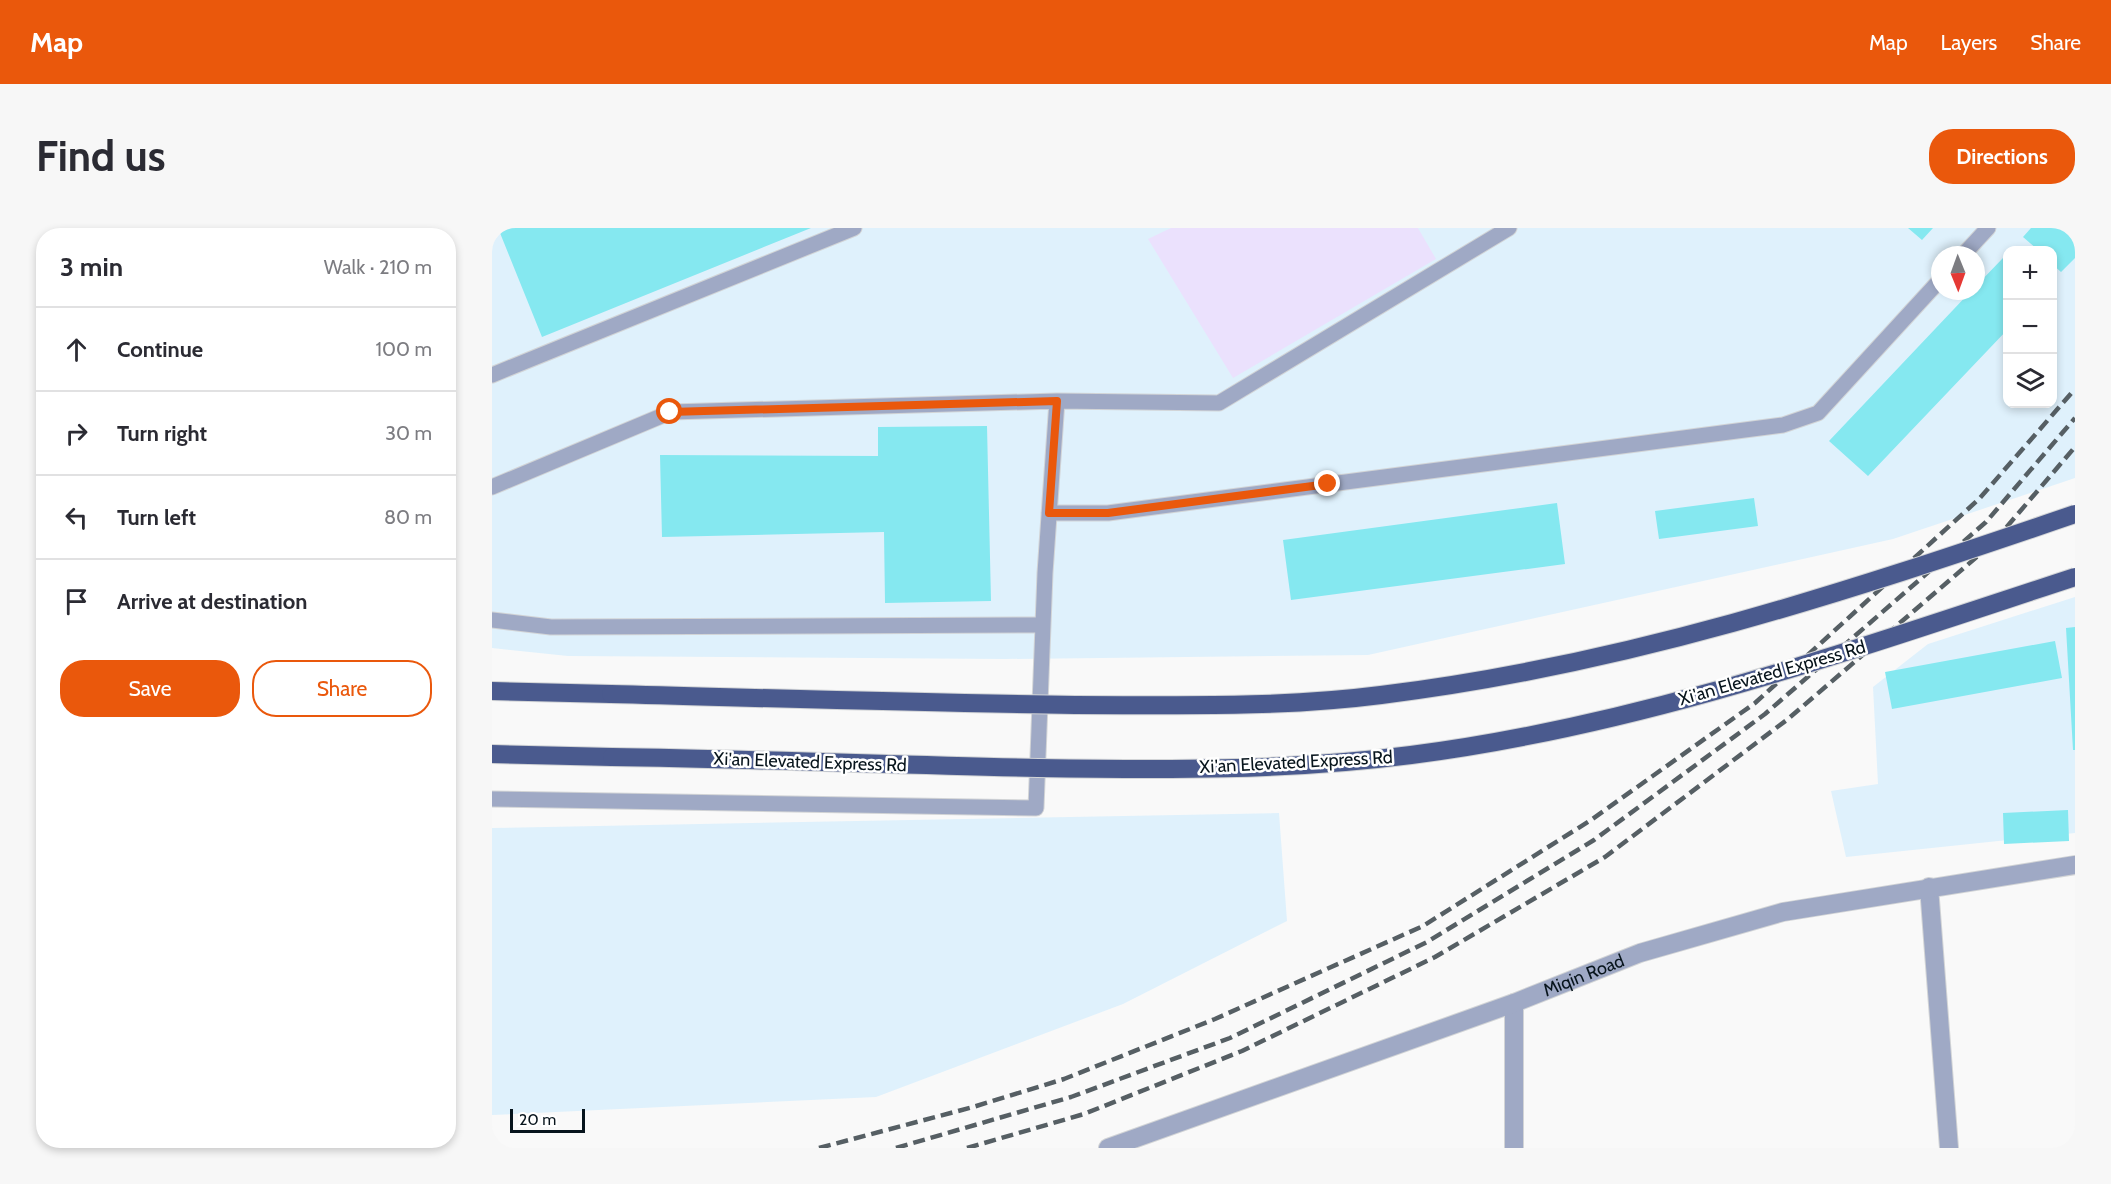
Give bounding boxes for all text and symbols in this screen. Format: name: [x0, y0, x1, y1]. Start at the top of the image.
text: Map: [30, 25, 83, 59]
text: Map: [1869, 30, 1908, 55]
text: Layers: [1941, 30, 1997, 55]
text: Share: [2030, 30, 2081, 55]
button: Directions: [1929, 129, 2075, 184]
text: Find us: [36, 130, 165, 182]
north arrow: [1931, 246, 1985, 300]
map controls: [2003, 246, 2057, 408]
button: +: [2003, 246, 2057, 300]
text: 3 min: [60, 251, 123, 283]
text: Walk · 210 m: [324, 255, 432, 279]
button: −: [2003, 300, 2057, 354]
icon: ahead: [60, 333, 93, 366]
text: Continue: [117, 336, 203, 363]
text: 100 m: [376, 337, 432, 361]
button: layers: [2003, 354, 2057, 408]
route start: [656, 398, 682, 424]
icon: right: [60, 417, 93, 450]
text: Turn right: [117, 420, 207, 447]
text: 30 m: [385, 421, 432, 445]
route end: [1314, 470, 1340, 496]
icon: left: [60, 501, 93, 534]
text: Turn left: [117, 504, 196, 531]
text: 80 m: [384, 505, 432, 529]
icon: arrive: [60, 585, 93, 618]
text: Arrive at destination: [117, 588, 307, 615]
street label: Xi'an Elevated Express Rd: [1676, 636, 1868, 710]
button: Save: [60, 660, 240, 717]
button: Share: [252, 660, 432, 717]
street label: Xi'an Elevated Express Rd: [1199, 746, 1393, 778]
street label: Xi'an Elevated Express Rd: [713, 748, 907, 776]
street label: Miqin Road: [1540, 949, 1627, 1001]
scale bar: [510, 1106, 585, 1134]
text: 20 m: [519, 1110, 556, 1129]

